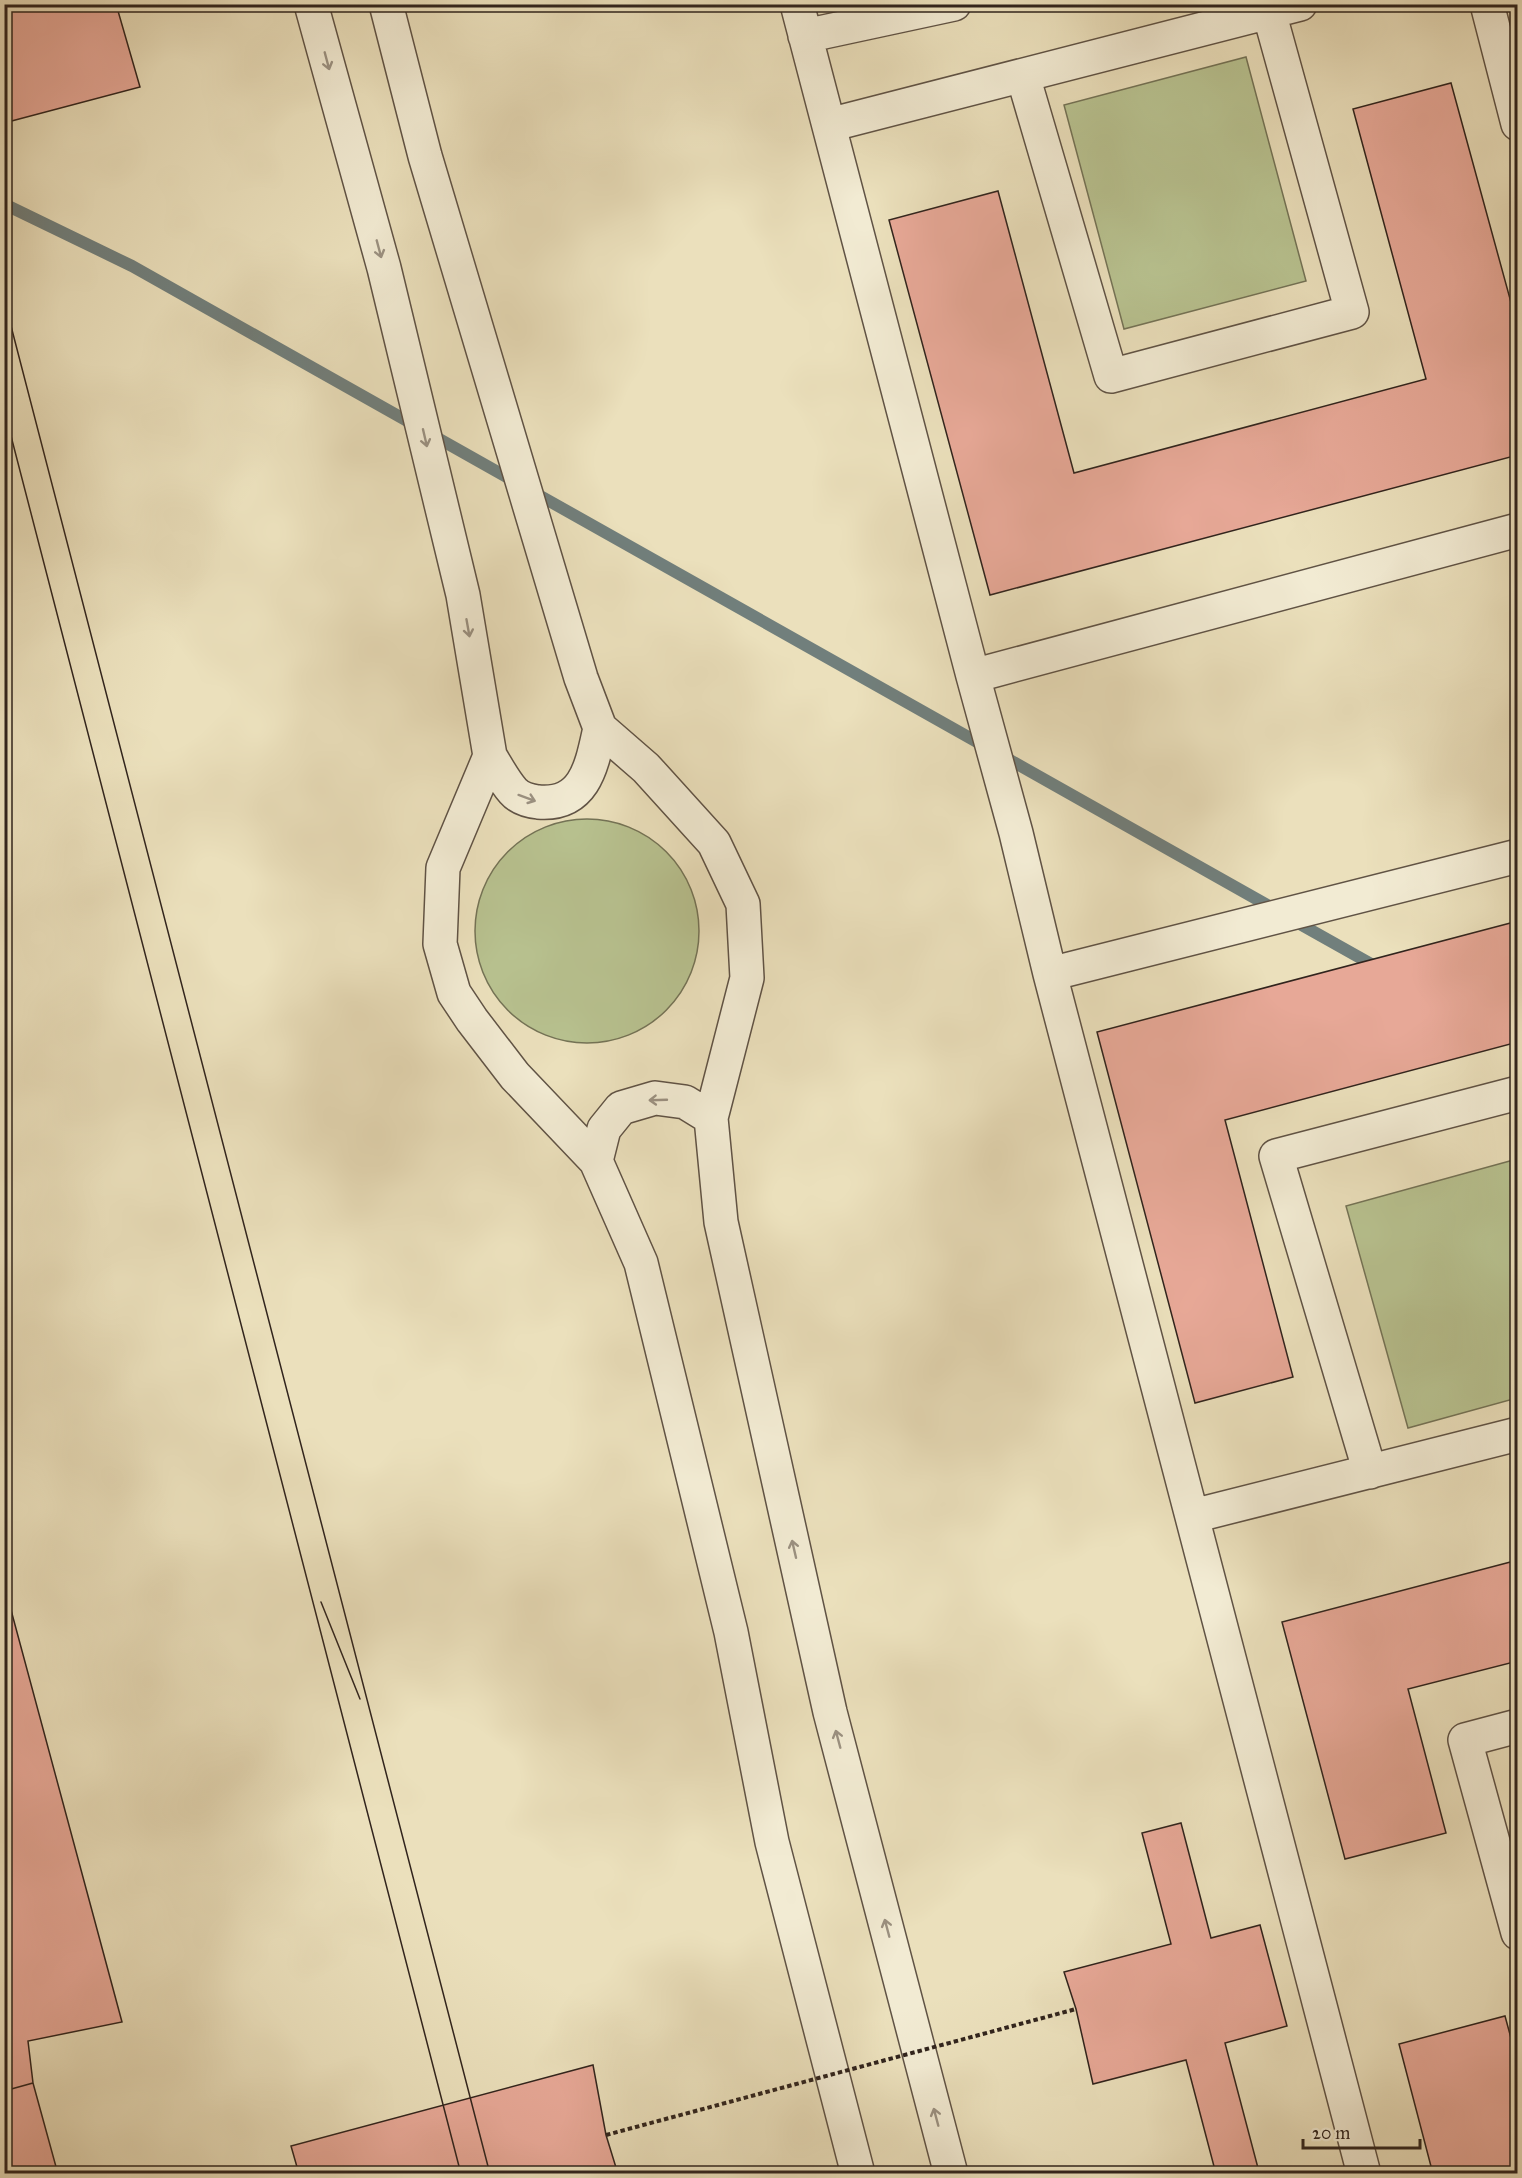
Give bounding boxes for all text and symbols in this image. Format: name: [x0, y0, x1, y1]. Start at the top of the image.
one-way arrow: [322, 51, 333, 70]
one-way arrow: [374, 239, 385, 258]
one-way arrow: [420, 428, 431, 447]
one-way arrow: [463, 618, 474, 638]
one-way arrow: [517, 793, 536, 804]
one-way arrow: [648, 1094, 668, 1106]
one-way arrow: [788, 1540, 799, 1560]
one-way arrow: [831, 1730, 843, 1749]
one-way arrow: [880, 1919, 892, 1938]
one-way arrow: [930, 2108, 941, 2127]
scale bar: [1303, 2112, 1420, 2150]
text: 20 m: [1312, 2122, 1350, 2144]

